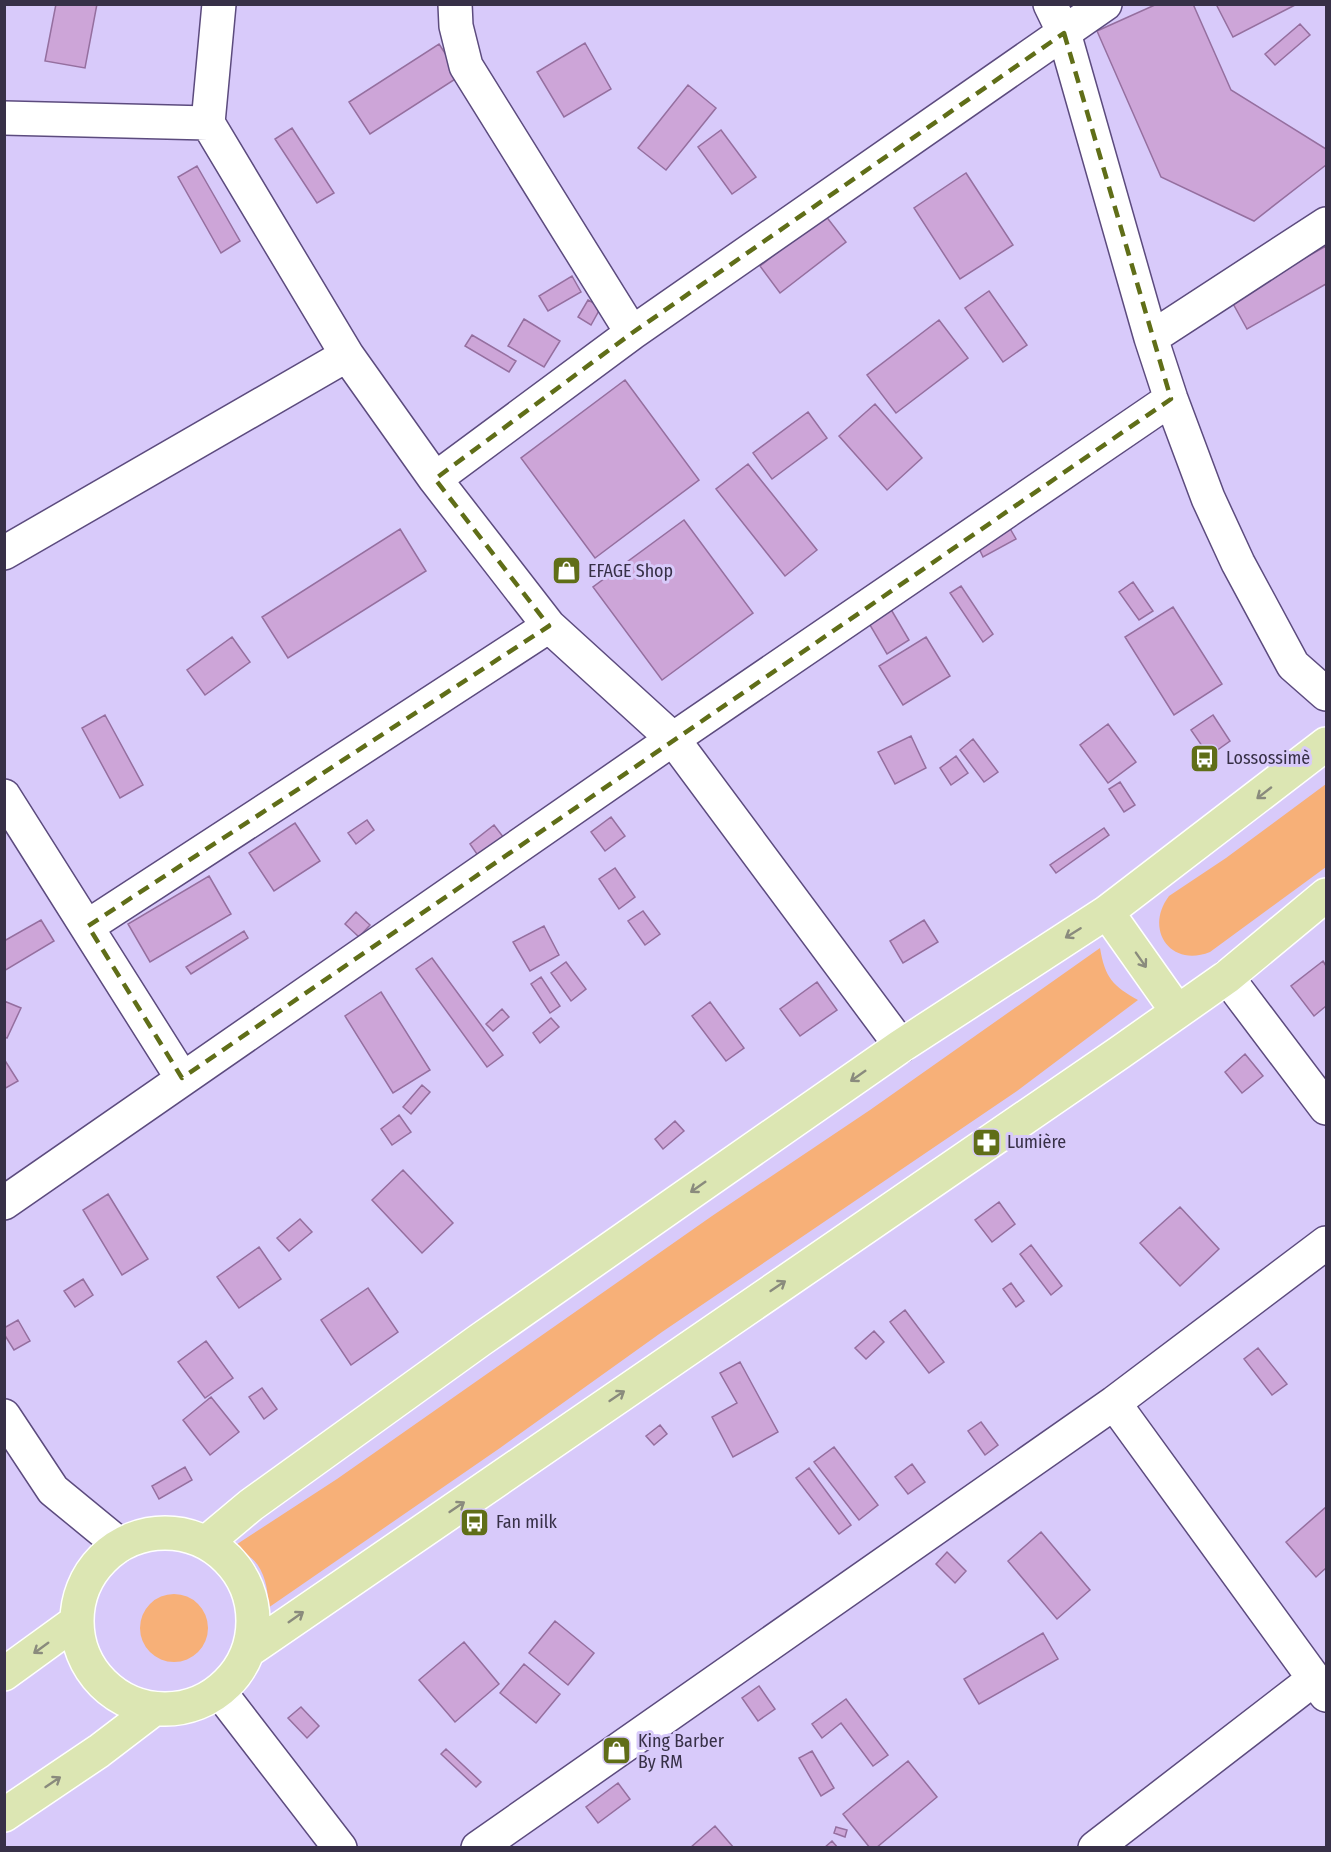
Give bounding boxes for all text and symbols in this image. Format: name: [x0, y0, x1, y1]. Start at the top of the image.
shop icon: EFAGE Shop: [551, 555, 583, 587]
place label: EFAGE Shop: [588, 560, 673, 582]
bus stop icon: Lossossimè: [1189, 742, 1221, 774]
place label: Lossossimè: [1226, 747, 1310, 769]
one-way arrow: [1256, 786, 1272, 799]
one-way arrow: [1065, 927, 1082, 939]
one-way arrow: [1134, 951, 1147, 967]
one-way arrow: [850, 1070, 867, 1082]
pharmacy icon: Lumière: [970, 1126, 1002, 1158]
place label: Lumière: [1007, 1131, 1066, 1153]
one-way arrow: [690, 1181, 707, 1193]
one-way arrow: [770, 1280, 786, 1292]
one-way arrow: [609, 1390, 625, 1402]
one-way arrow: [448, 1500, 465, 1513]
bus stop icon: Fan milk: [459, 1506, 491, 1538]
place label: Fan milk: [496, 1511, 557, 1533]
one-way arrow: [287, 1611, 304, 1623]
one-way arrow: [33, 1642, 49, 1654]
place label: King Barber By RM: [638, 1730, 725, 1773]
shop icon: King Barber By RM: [601, 1735, 633, 1767]
one-way arrow: [44, 1776, 61, 1788]

